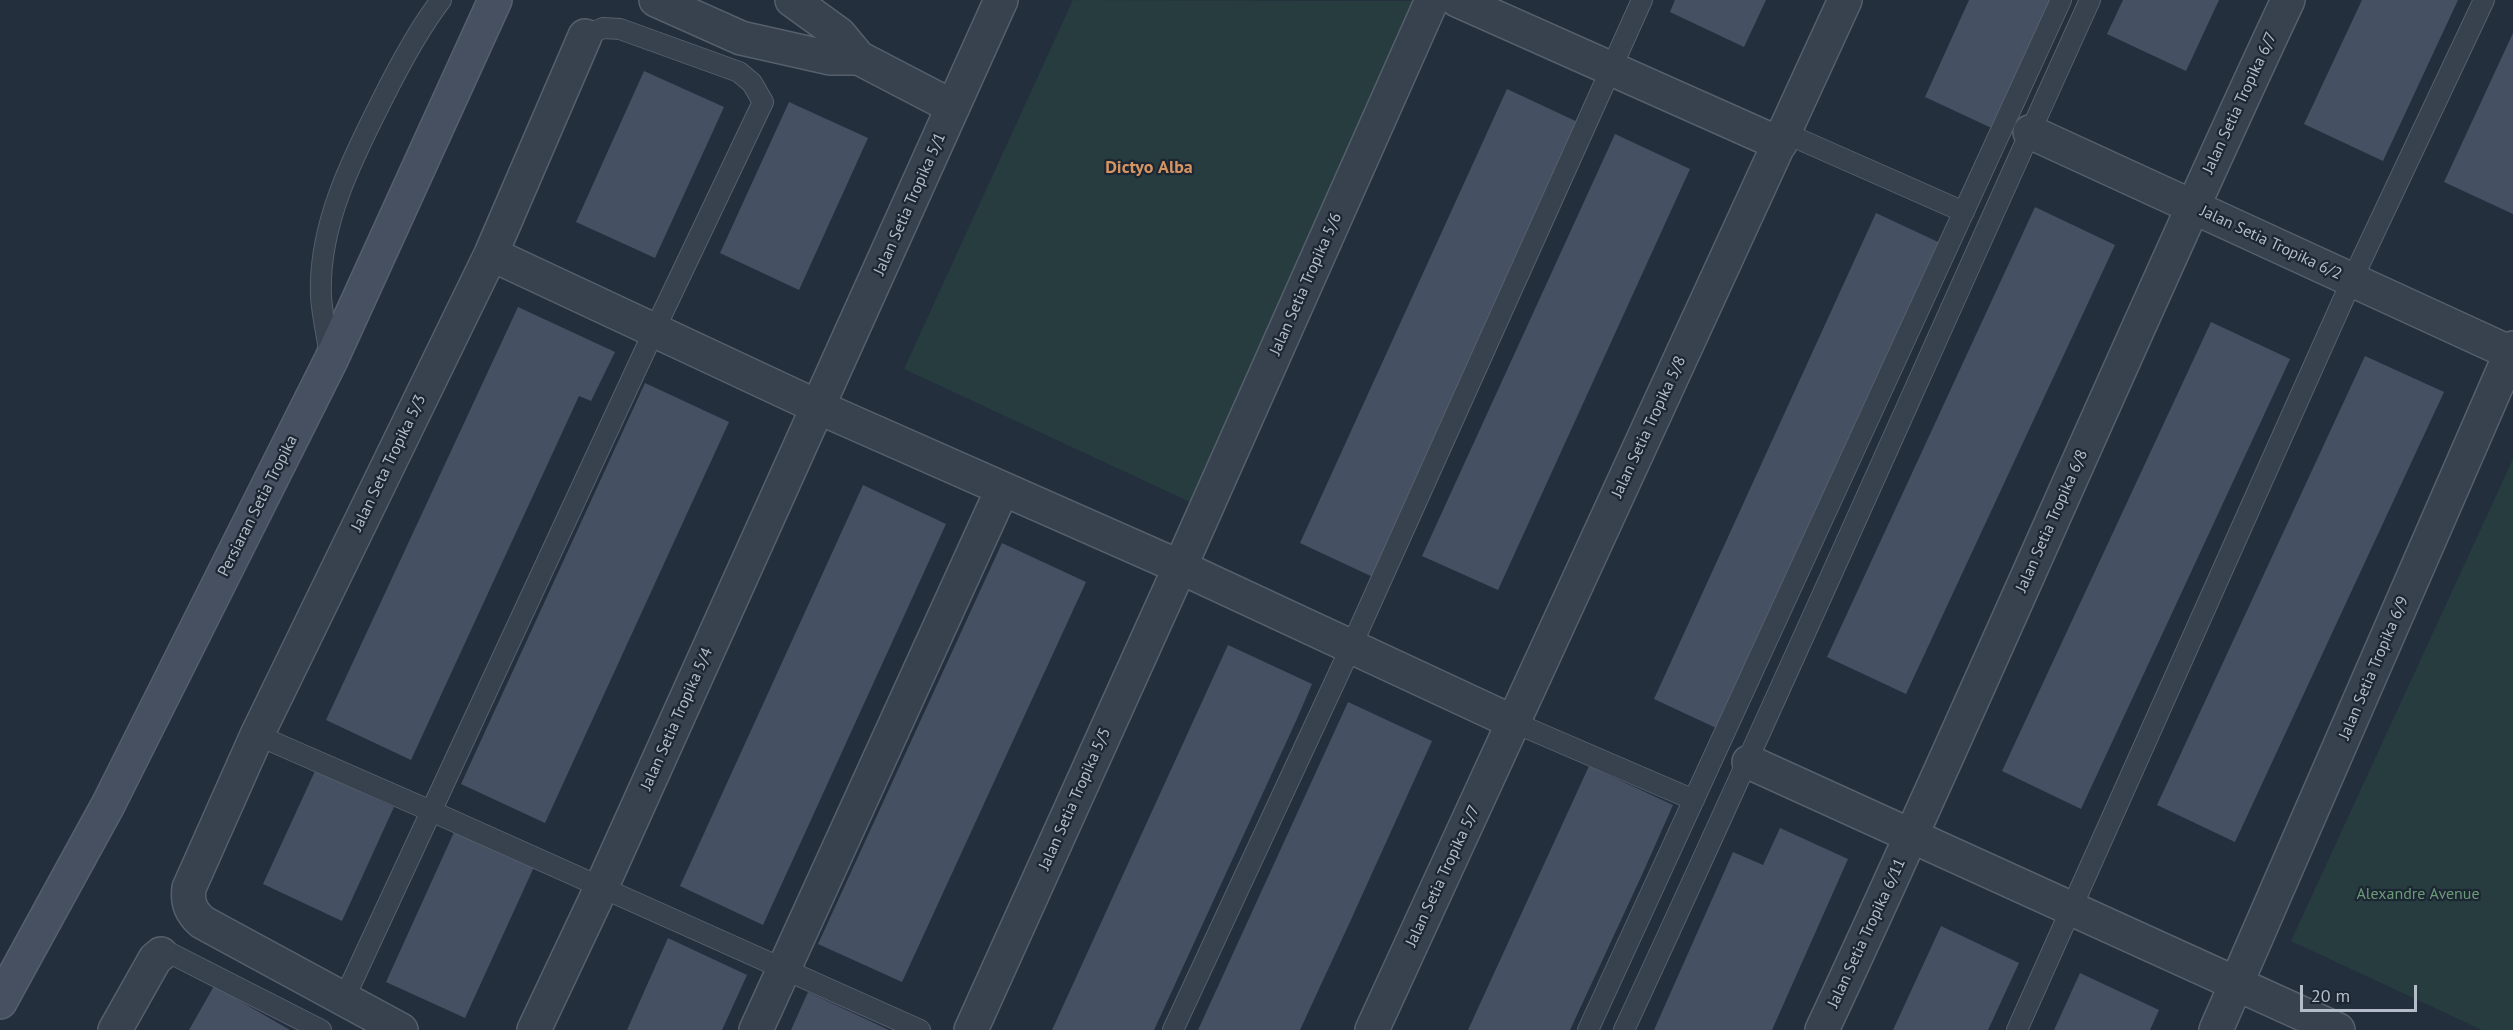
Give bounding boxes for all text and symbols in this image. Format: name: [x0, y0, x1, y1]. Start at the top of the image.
street label: Jalan Setia Tropika 6/7: [2199, 29, 2281, 177]
street label: Jalan Setia Tropika 5/1: [870, 130, 950, 278]
district label: Dictyo Alba: [1105, 157, 1193, 179]
street label: Jalan Setia Tropika 6/2: [2197, 202, 2345, 284]
street label: Jalan Setia Tropika 5/6: [1266, 210, 1346, 358]
street label: Jalan Setia Tropika 5/8: [1608, 353, 1690, 501]
street label: Jalan Seta Tropika 5/3: [348, 392, 430, 534]
street label: Persiaran Setia Tropika: [214, 432, 302, 580]
street label: Jalan Setia Tropika 6/8: [2012, 447, 2092, 595]
street label: Jalan Setia Tropika 6/9: [2335, 593, 2413, 743]
street label: Jalan Setia Tropika 5/4: [637, 645, 717, 793]
street label: Jalan Setia Tropika 5/5: [1035, 725, 1115, 873]
street label: Jalan Setia Tropika 5/7: [1402, 802, 1484, 950]
street label: Jalan Setia Tropika 6/11: [1824, 855, 1910, 1011]
park label: Alexandre Avenue: [2356, 884, 2480, 904]
scale bar: [2303, 973, 2420, 1011]
text: 20 m: [2311, 984, 2350, 1007]

